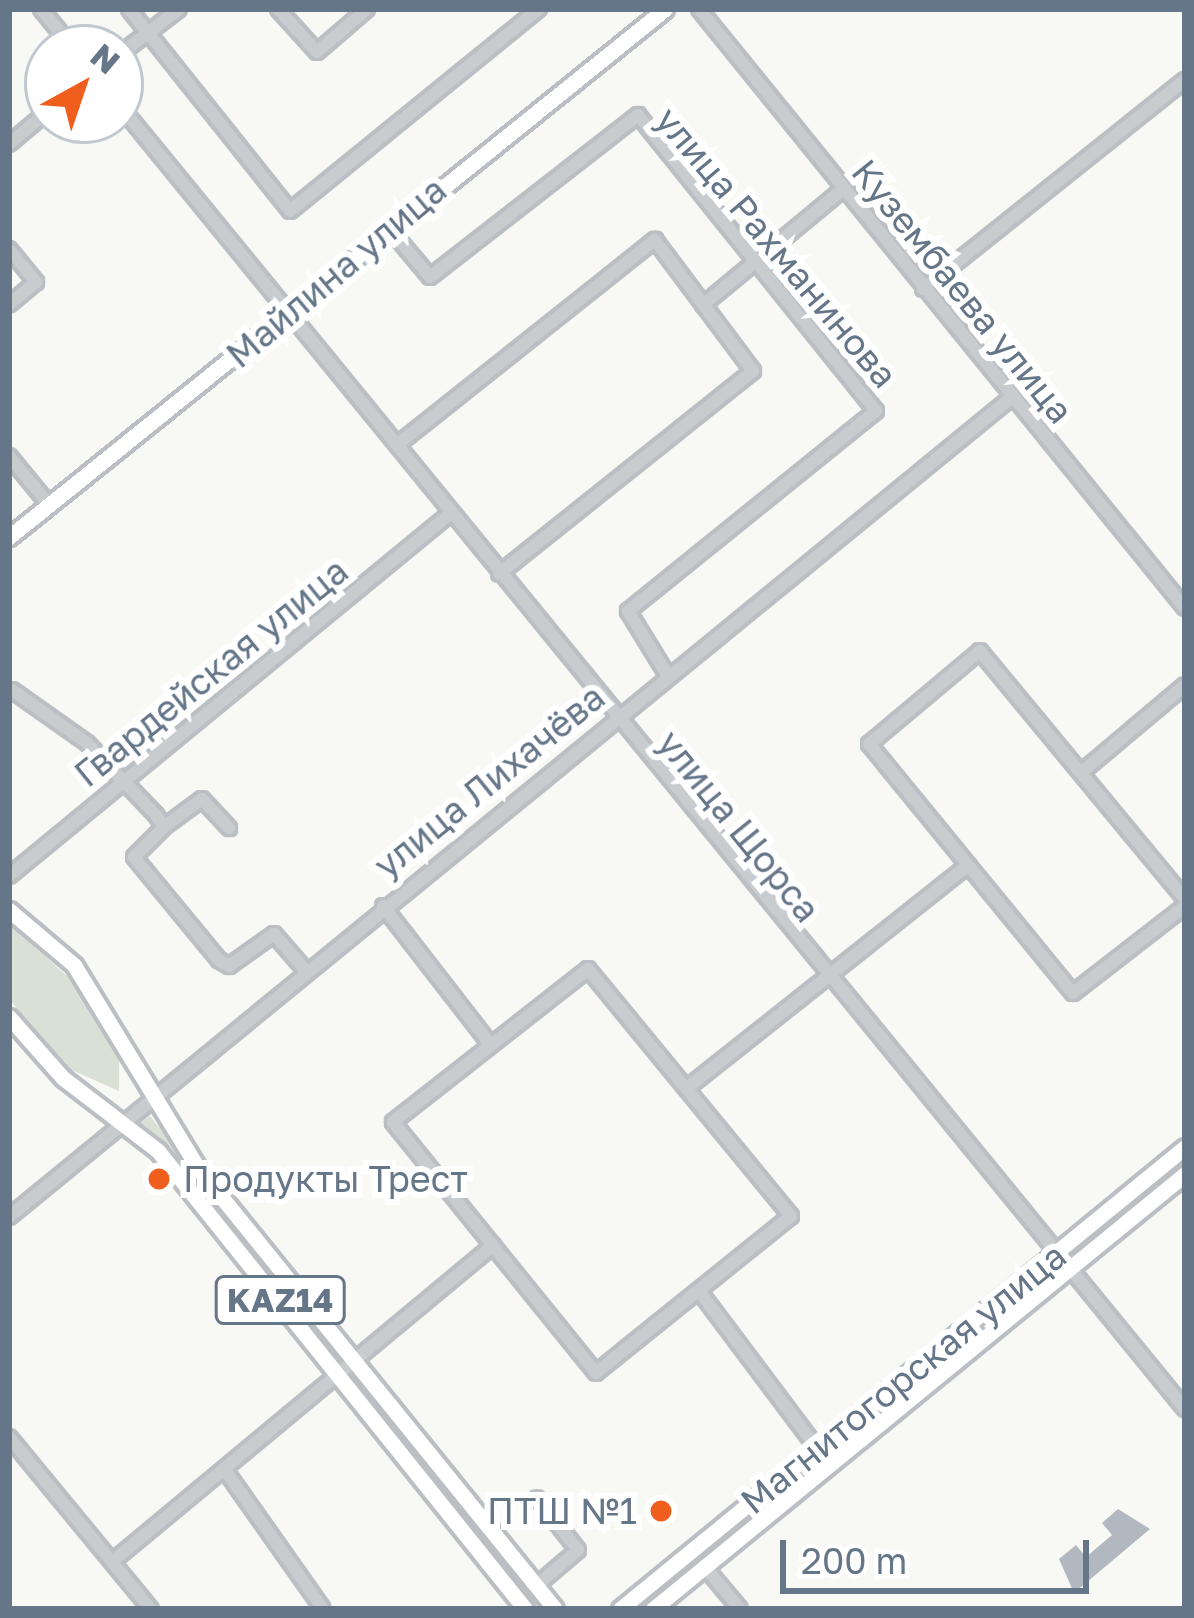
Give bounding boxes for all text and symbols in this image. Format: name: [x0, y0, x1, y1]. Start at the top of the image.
north arrow: [24, 24, 144, 144]
text: N: [83, 35, 128, 81]
street label: улица Рахманинова: [647, 98, 907, 396]
street label: Кузембаева улица: [843, 150, 1083, 432]
street label: Майлина улица: [218, 168, 454, 376]
street label: Гвардейская улица: [66, 549, 356, 795]
street label: улица Лихачёва: [365, 675, 613, 887]
street label: улица Щорса: [649, 722, 829, 930]
place label: Продукты Трест: [183, 1157, 468, 1201]
marker: Продукты Трест: [146, 1166, 172, 1192]
street label: Магнитогорская улица: [732, 1233, 1074, 1523]
road number: KAZ14: [214, 1273, 346, 1327]
place label: ПТШ №1: [487, 1489, 637, 1533]
marker: ПТШ №1: [648, 1498, 674, 1524]
scale bar: [786, 1516, 1095, 1590]
text: 200 m: [801, 1539, 907, 1582]

